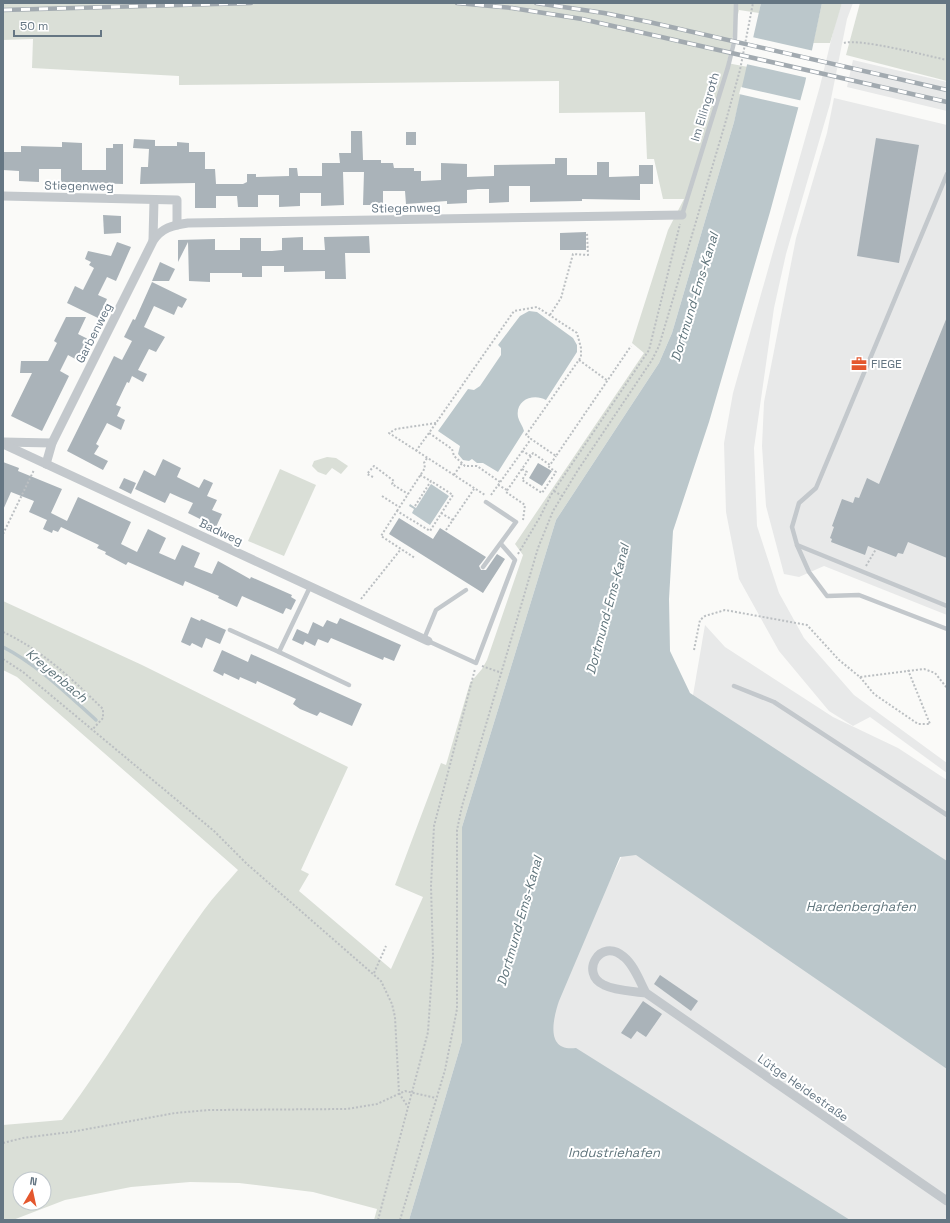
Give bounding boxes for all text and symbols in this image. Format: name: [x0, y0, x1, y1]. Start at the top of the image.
scale bar: [14, 12, 101, 38]
text: 50 m: [20, 18, 48, 34]
street label: Im Ellingroth: [687, 71, 723, 143]
street label: Stiegenweg: [44, 177, 114, 195]
street label: Stiegenweg: [371, 199, 441, 217]
water label: Dortmund-Ems-Kanal: [667, 229, 723, 364]
street label: Garbenweg: [72, 300, 116, 366]
office icon: FIEGE: [850, 355, 868, 373]
place label: FIEGE: [871, 356, 902, 372]
street label: Badweg: [196, 515, 246, 549]
water label: Dortmund-Ems-Kanal: [582, 540, 634, 676]
water label: Kreyenbach: [22, 645, 92, 707]
water label: Dortmund-Ems-Kanal: [493, 853, 547, 988]
water label: Hardenberghafen: [806, 898, 917, 915]
street label: Lütge Heidestraße: [754, 1051, 852, 1125]
water label: Industriehafen: [568, 1144, 661, 1161]
north arrow: [12, 1171, 52, 1211]
text: N: [29, 1174, 38, 1189]

